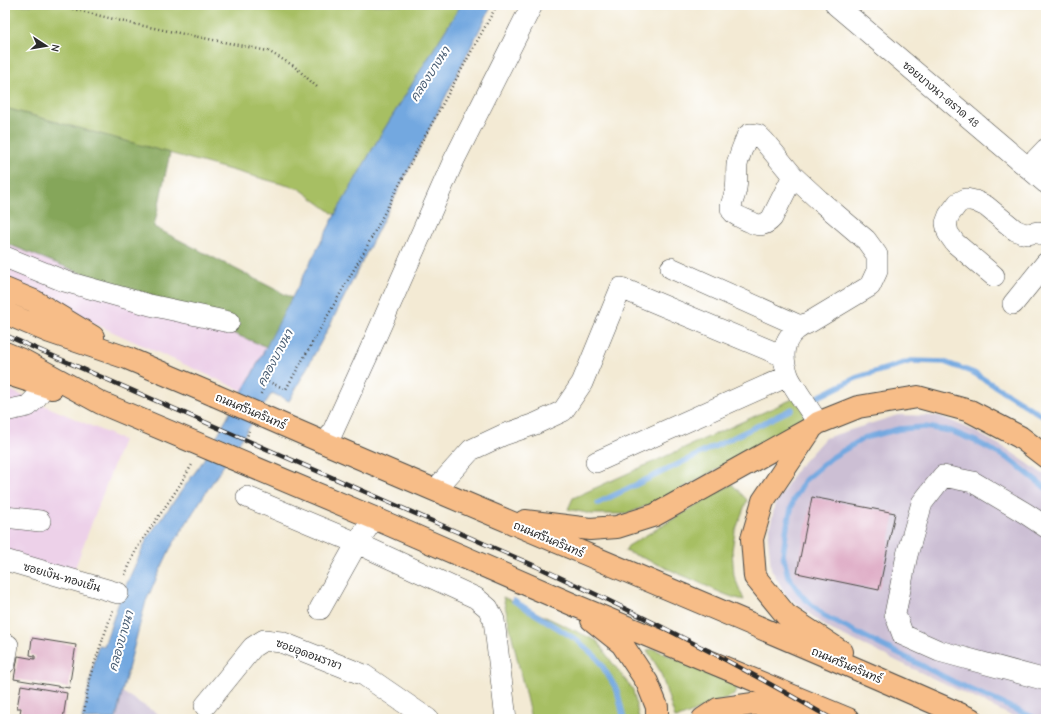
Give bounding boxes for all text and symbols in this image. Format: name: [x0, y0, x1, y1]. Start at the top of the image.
north arrow: [26, 26, 66, 66]
text: N: [48, 43, 62, 53]
water label: คลองบางนา: [407, 43, 453, 104]
street label: ซอยบางนา-ตราด 48: [900, 59, 982, 130]
water label: คลองบางนา: [254, 327, 296, 389]
street label: ถนนศรีนครินทร์: [214, 389, 289, 432]
street label: ถนนศรีนครินทร์: [512, 517, 587, 560]
street label: ซอยเงิน-ทองเย็น: [22, 558, 103, 595]
water label: คลองบางนา: [106, 608, 137, 673]
street label: ซอยอุดอนราชา: [273, 636, 344, 674]
street label: ถนนศรีนครินทร์: [810, 643, 885, 686]

